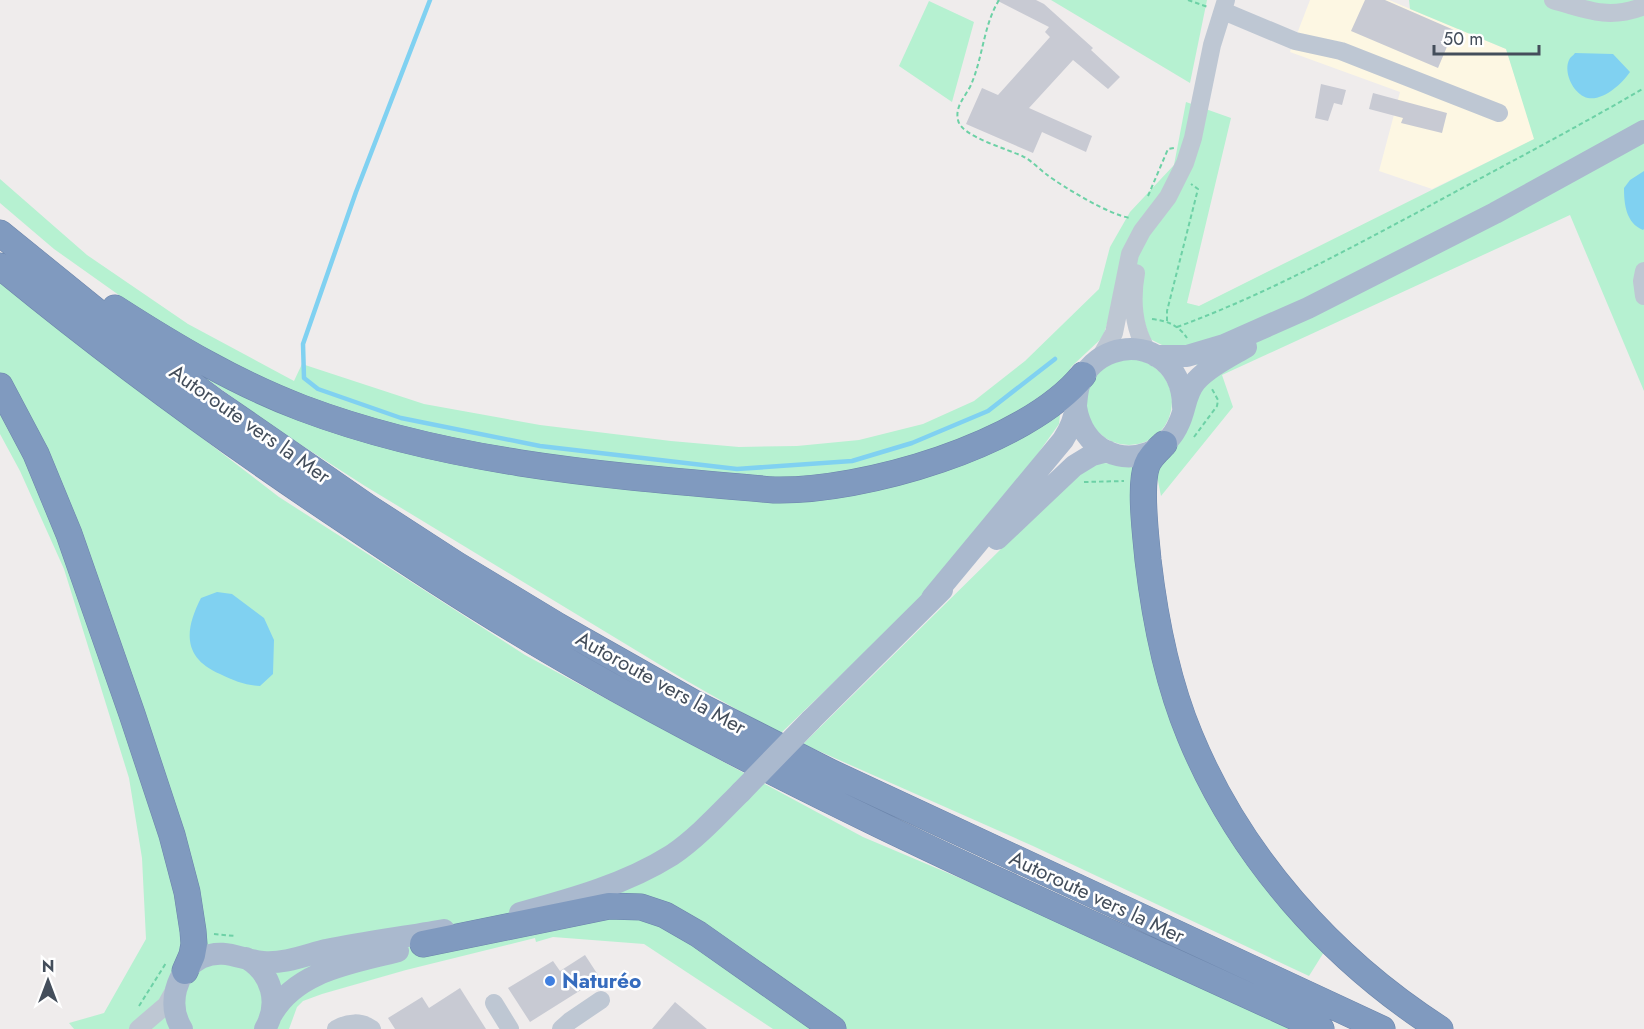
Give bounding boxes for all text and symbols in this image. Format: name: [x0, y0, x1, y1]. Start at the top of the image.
scale bar: [1434, 18, 1539, 56]
text: 50 m: [1443, 26, 1483, 52]
street label: Autoroute vers la Mer: [163, 357, 337, 491]
street label: Autoroute vers la Mer: [570, 624, 752, 743]
street label: Autoroute vers la Mer: [1004, 843, 1190, 951]
north arrow: [18, 951, 78, 1011]
text: N: [42, 955, 54, 978]
place label: Naturéo: [562, 966, 642, 996]
marker: Naturéo: [543, 974, 557, 988]

